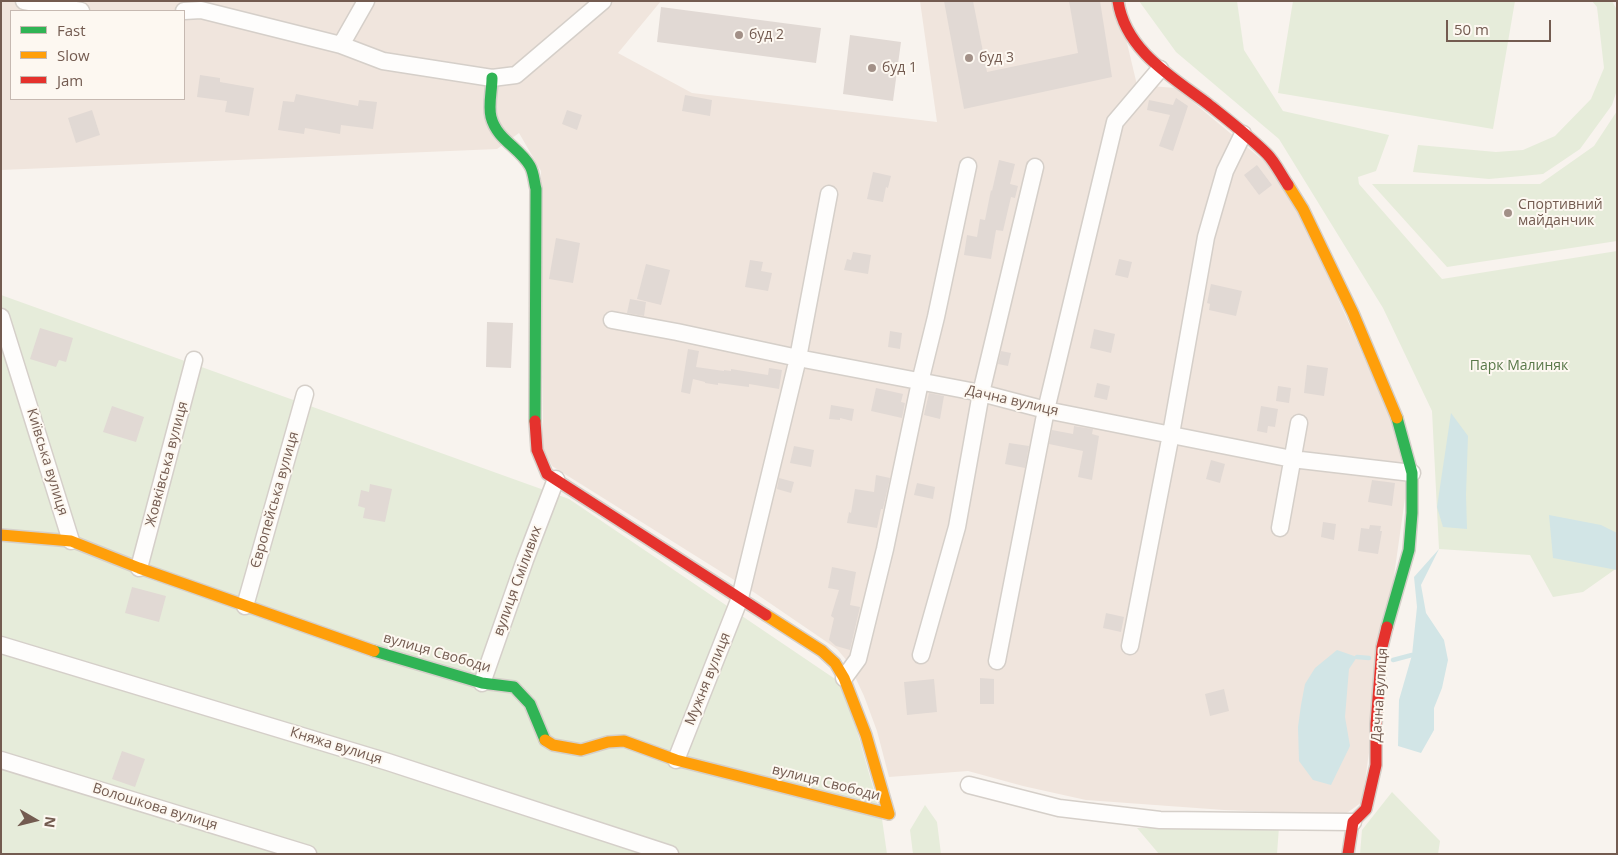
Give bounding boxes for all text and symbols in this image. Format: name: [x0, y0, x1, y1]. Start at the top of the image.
legend: [10, 10, 185, 100]
scale bar: [1448, 10, 1553, 42]
text: 50 m: [1454, 19, 1489, 39]
text: Fast: [57, 20, 86, 40]
place label: буд 2: [749, 27, 784, 43]
marker: буд 2: [733, 29, 745, 41]
text: Slow: [57, 45, 90, 65]
place label: буд 3: [979, 50, 1014, 66]
marker: буд 3: [963, 52, 975, 64]
place label: буд 1: [882, 60, 917, 76]
marker: буд 1: [866, 62, 878, 74]
text: Jam: [57, 70, 83, 90]
place label: Спортивний майданчик: [1518, 197, 1603, 230]
marker: Спортивний майданчик: [1502, 207, 1514, 219]
park label: Парк Малиняк: [1470, 358, 1568, 374]
street label: Дачна вулиця: [964, 382, 1060, 420]
street label: Жовківська вулиця: [142, 399, 192, 529]
street label: Київська вулиця: [23, 406, 71, 518]
street label: Європейська вулиця: [247, 430, 303, 570]
street label: вулиця Сміливих: [490, 524, 546, 638]
street label: вулиця Свободи: [381, 630, 493, 676]
street label: Мужня вулиця: [682, 630, 734, 728]
street label: Дачна вулиця: [1368, 647, 1392, 743]
street label: Княжа вулиця: [288, 724, 384, 768]
street label: вулиця Свободи: [770, 761, 882, 805]
street label: Волошкова вулиця: [90, 780, 220, 834]
north arrow: [10, 795, 60, 845]
text: N: [40, 815, 61, 829]

